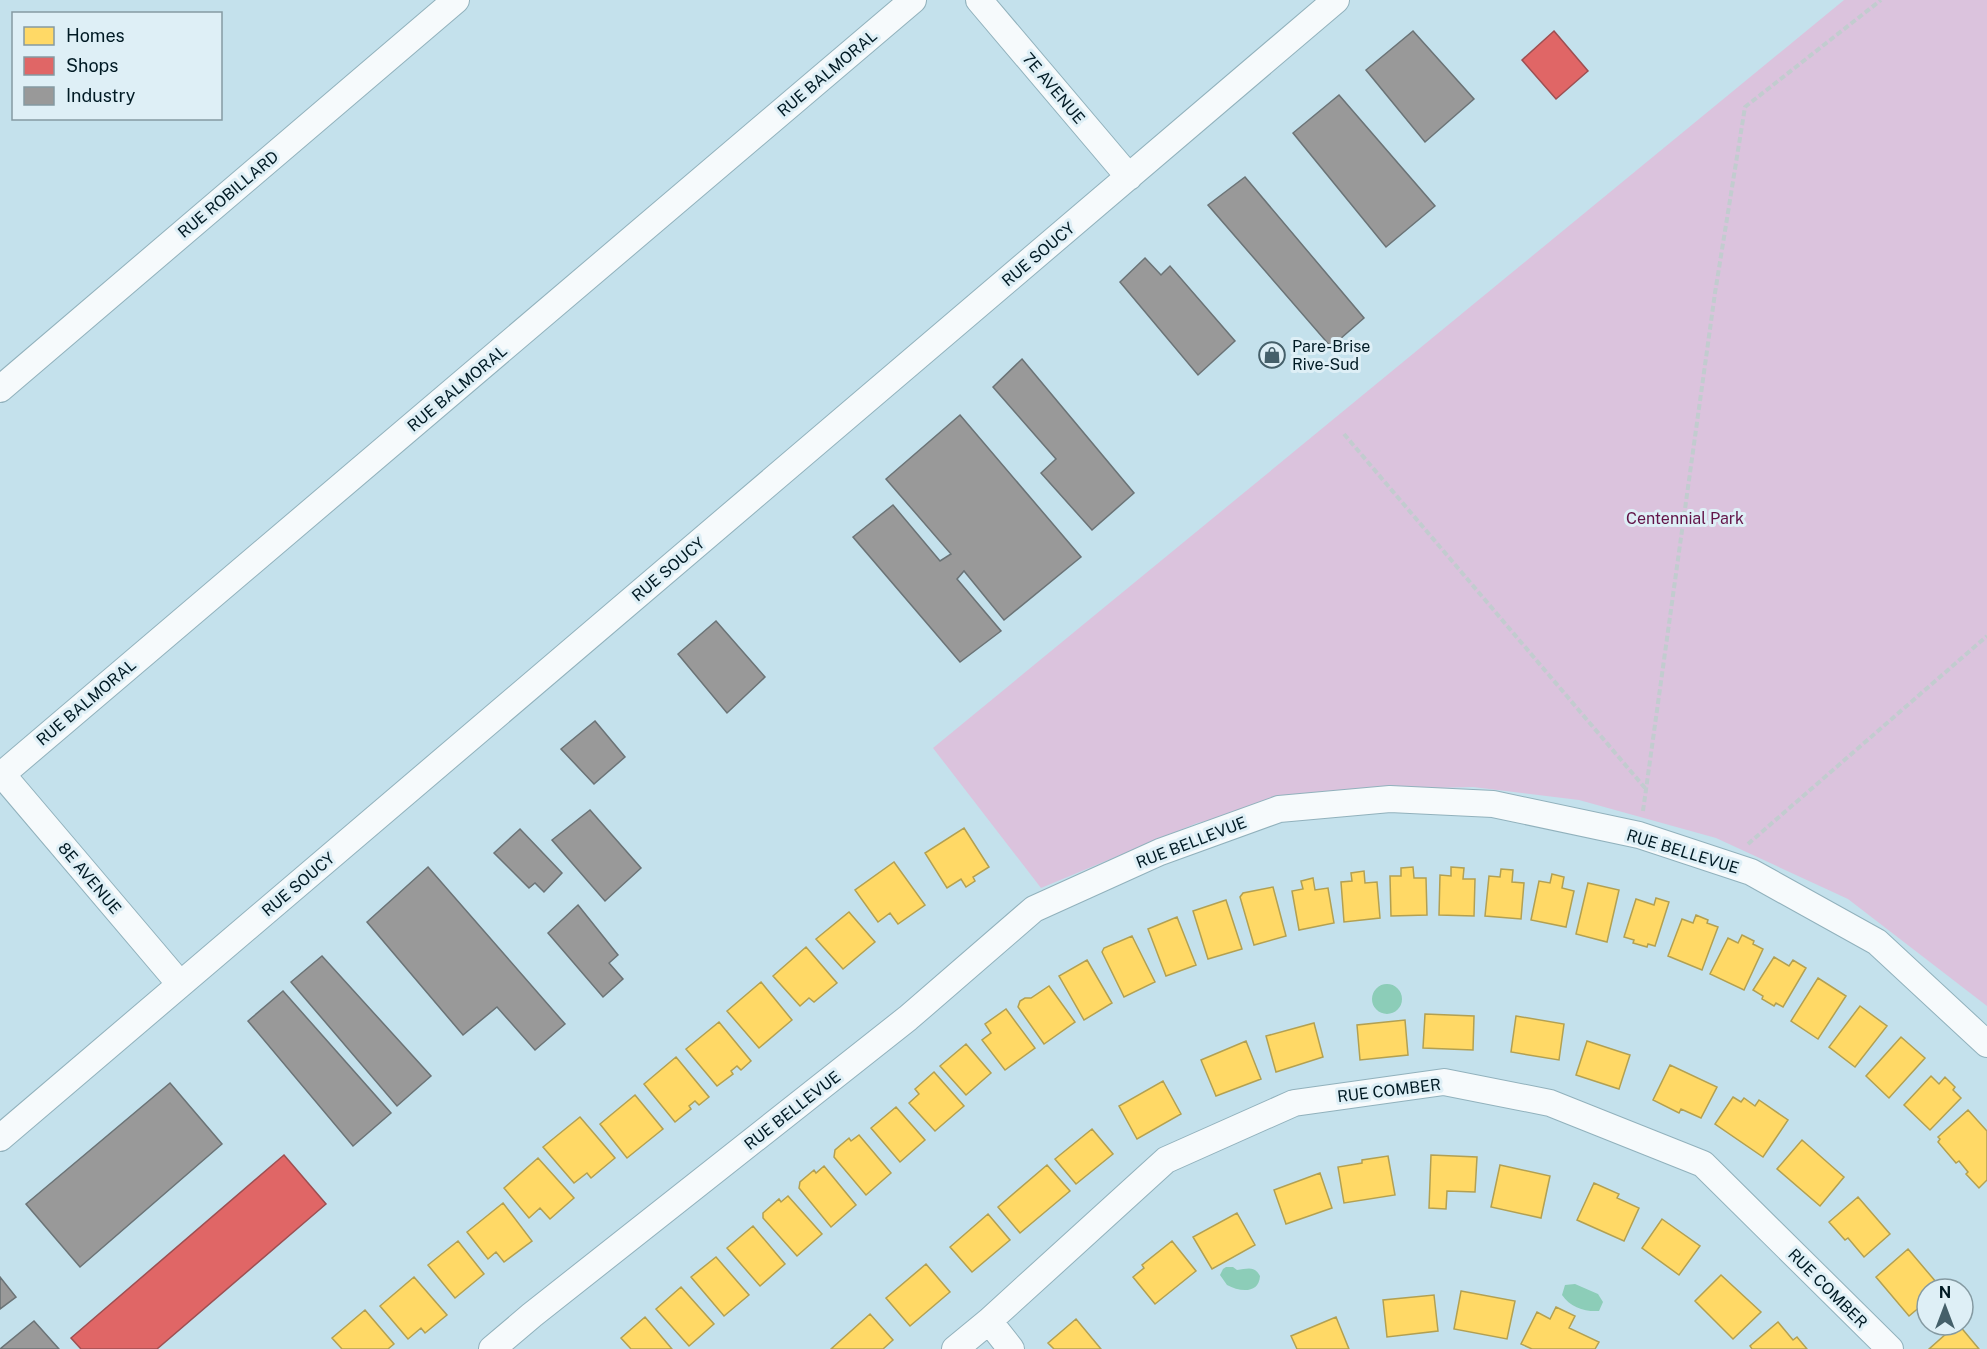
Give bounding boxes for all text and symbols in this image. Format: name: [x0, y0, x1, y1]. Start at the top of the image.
legend: [12, 12, 222, 120]
text: Homes: [66, 25, 125, 46]
street label: RUE BALMORAL: [774, 26, 881, 121]
street label: 7E AVENUE: [1018, 49, 1089, 128]
text: Shops: [66, 55, 118, 76]
text: Industry: [66, 85, 136, 106]
street label: RUE ROBILLARD: [174, 147, 282, 242]
street label: RUE SOUCY: [998, 218, 1079, 290]
place label: Pare-Brise Rive-Sud: [1292, 337, 1370, 374]
shop icon: Pare-Brise Rive-Sud: [1257, 340, 1287, 370]
street label: RUE BALMORAL: [404, 341, 511, 436]
park label: Centennial Park: [1626, 509, 1744, 528]
street label: RUE SOUCY: [628, 533, 709, 605]
street label: RUE BALMORAL: [33, 655, 140, 750]
street label: RUE BELLEVUE: [1133, 813, 1249, 872]
street label: RUE BELLEVUE: [1624, 825, 1741, 878]
street label: 8E AVENUE: [54, 839, 125, 918]
street label: RUE SOUCY: [258, 848, 339, 920]
street label: RUE BELLEVUE: [740, 1067, 844, 1154]
street label: RUE COMBER: [1336, 1075, 1442, 1106]
street label: RUE COMBER: [1784, 1245, 1871, 1332]
north arrow: [1915, 1277, 1975, 1337]
text: N: [1939, 1283, 1951, 1302]

